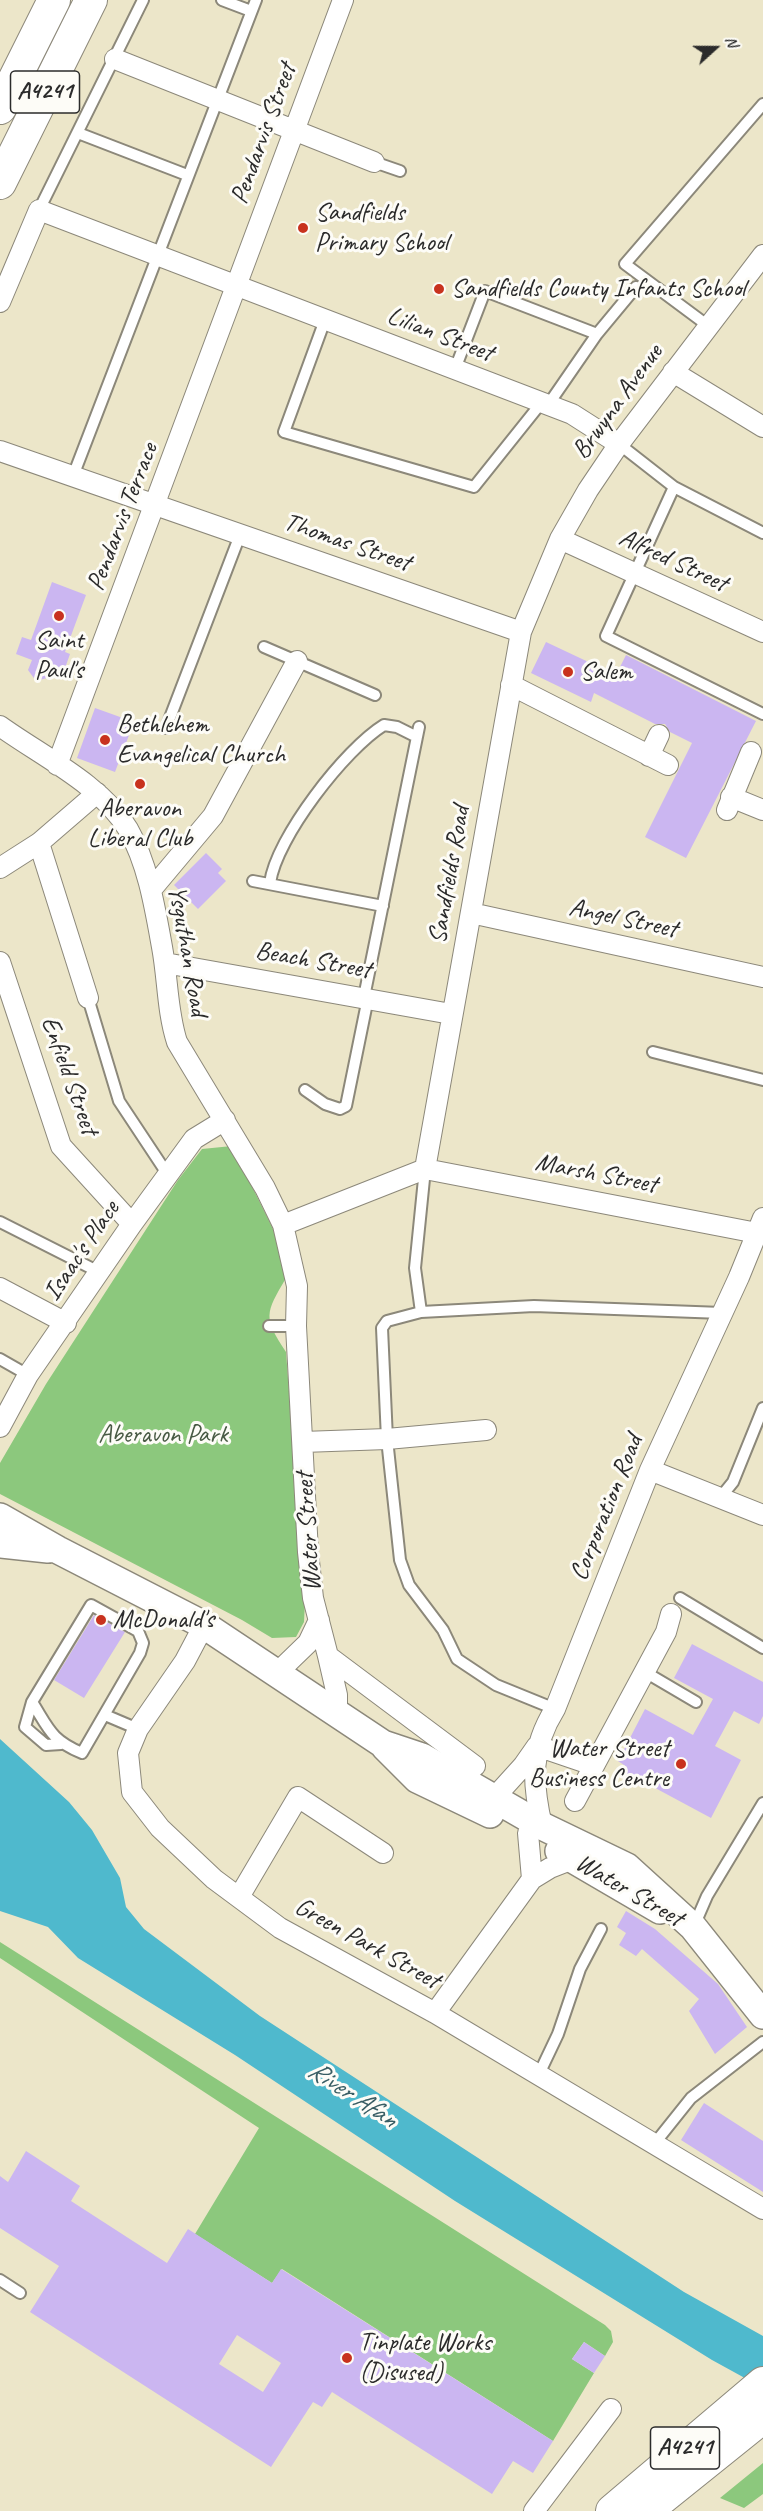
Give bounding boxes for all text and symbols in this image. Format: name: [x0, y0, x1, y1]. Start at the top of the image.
north arrow: [685, 18, 745, 78]
text: N: [721, 33, 743, 50]
street label: Pendarvis Street: [224, 60, 304, 208]
road number: A4241: [10, 71, 80, 113]
place label: Sandfields Primary School: [315, 197, 448, 258]
marker: Sandfields Primary School: [296, 221, 310, 235]
place label: Sandfields County Infants School: [451, 273, 745, 305]
marker: Sandfields County Infants School: [432, 282, 446, 296]
street label: Lilian Street: [383, 301, 497, 369]
street label: Brwyna Avenue: [566, 339, 670, 465]
street label: Pendarvis Terrace: [81, 439, 165, 595]
street label: Thomas Street: [280, 507, 414, 579]
street label: Alfred Street: [614, 522, 732, 600]
marker: Saint Paul's: [52, 609, 66, 623]
place label: Saint Paul's: [35, 625, 83, 686]
place label: Salem: [580, 656, 632, 688]
marker: Salem: [561, 665, 575, 679]
place label: Bethlehem Evangelical Church: [117, 709, 285, 770]
marker: Bethlehem Evangelical Church: [98, 733, 112, 747]
marker: Aberavon Liberal Club: [133, 777, 147, 791]
place label: Aberavon Liberal Club: [88, 793, 192, 855]
street label: Sandfields Road: [423, 804, 477, 946]
street label: Ysguthan Road: [160, 883, 214, 1019]
street label: Angel Street: [566, 892, 680, 946]
street label: Beach Street: [253, 936, 373, 986]
street label: Enfield Street: [33, 1013, 105, 1139]
street label: Marsh Street: [533, 1147, 659, 1201]
street label: Isaac's Place: [37, 1195, 127, 1307]
park label: Aberavon Park: [98, 1419, 228, 1451]
street label: Corporation Road: [564, 1431, 650, 1585]
street label: Water Street: [289, 1471, 329, 1593]
place label: McDonald's: [113, 1604, 214, 1636]
marker: McDonald's: [94, 1613, 108, 1627]
place label: Water Street Business Centre: [529, 1733, 669, 1794]
marker: Water Street Business Centre: [674, 1757, 688, 1771]
street label: Water Street: [569, 1848, 689, 1934]
street label: Green Park Street: [289, 1891, 445, 1997]
water label: River Afan: [302, 2054, 402, 2136]
place label: Tinplate Works (Disused): [359, 2327, 491, 2388]
marker: Tinplate Works (Disused): [340, 2351, 354, 2365]
road number: A4241: [650, 2427, 720, 2469]

